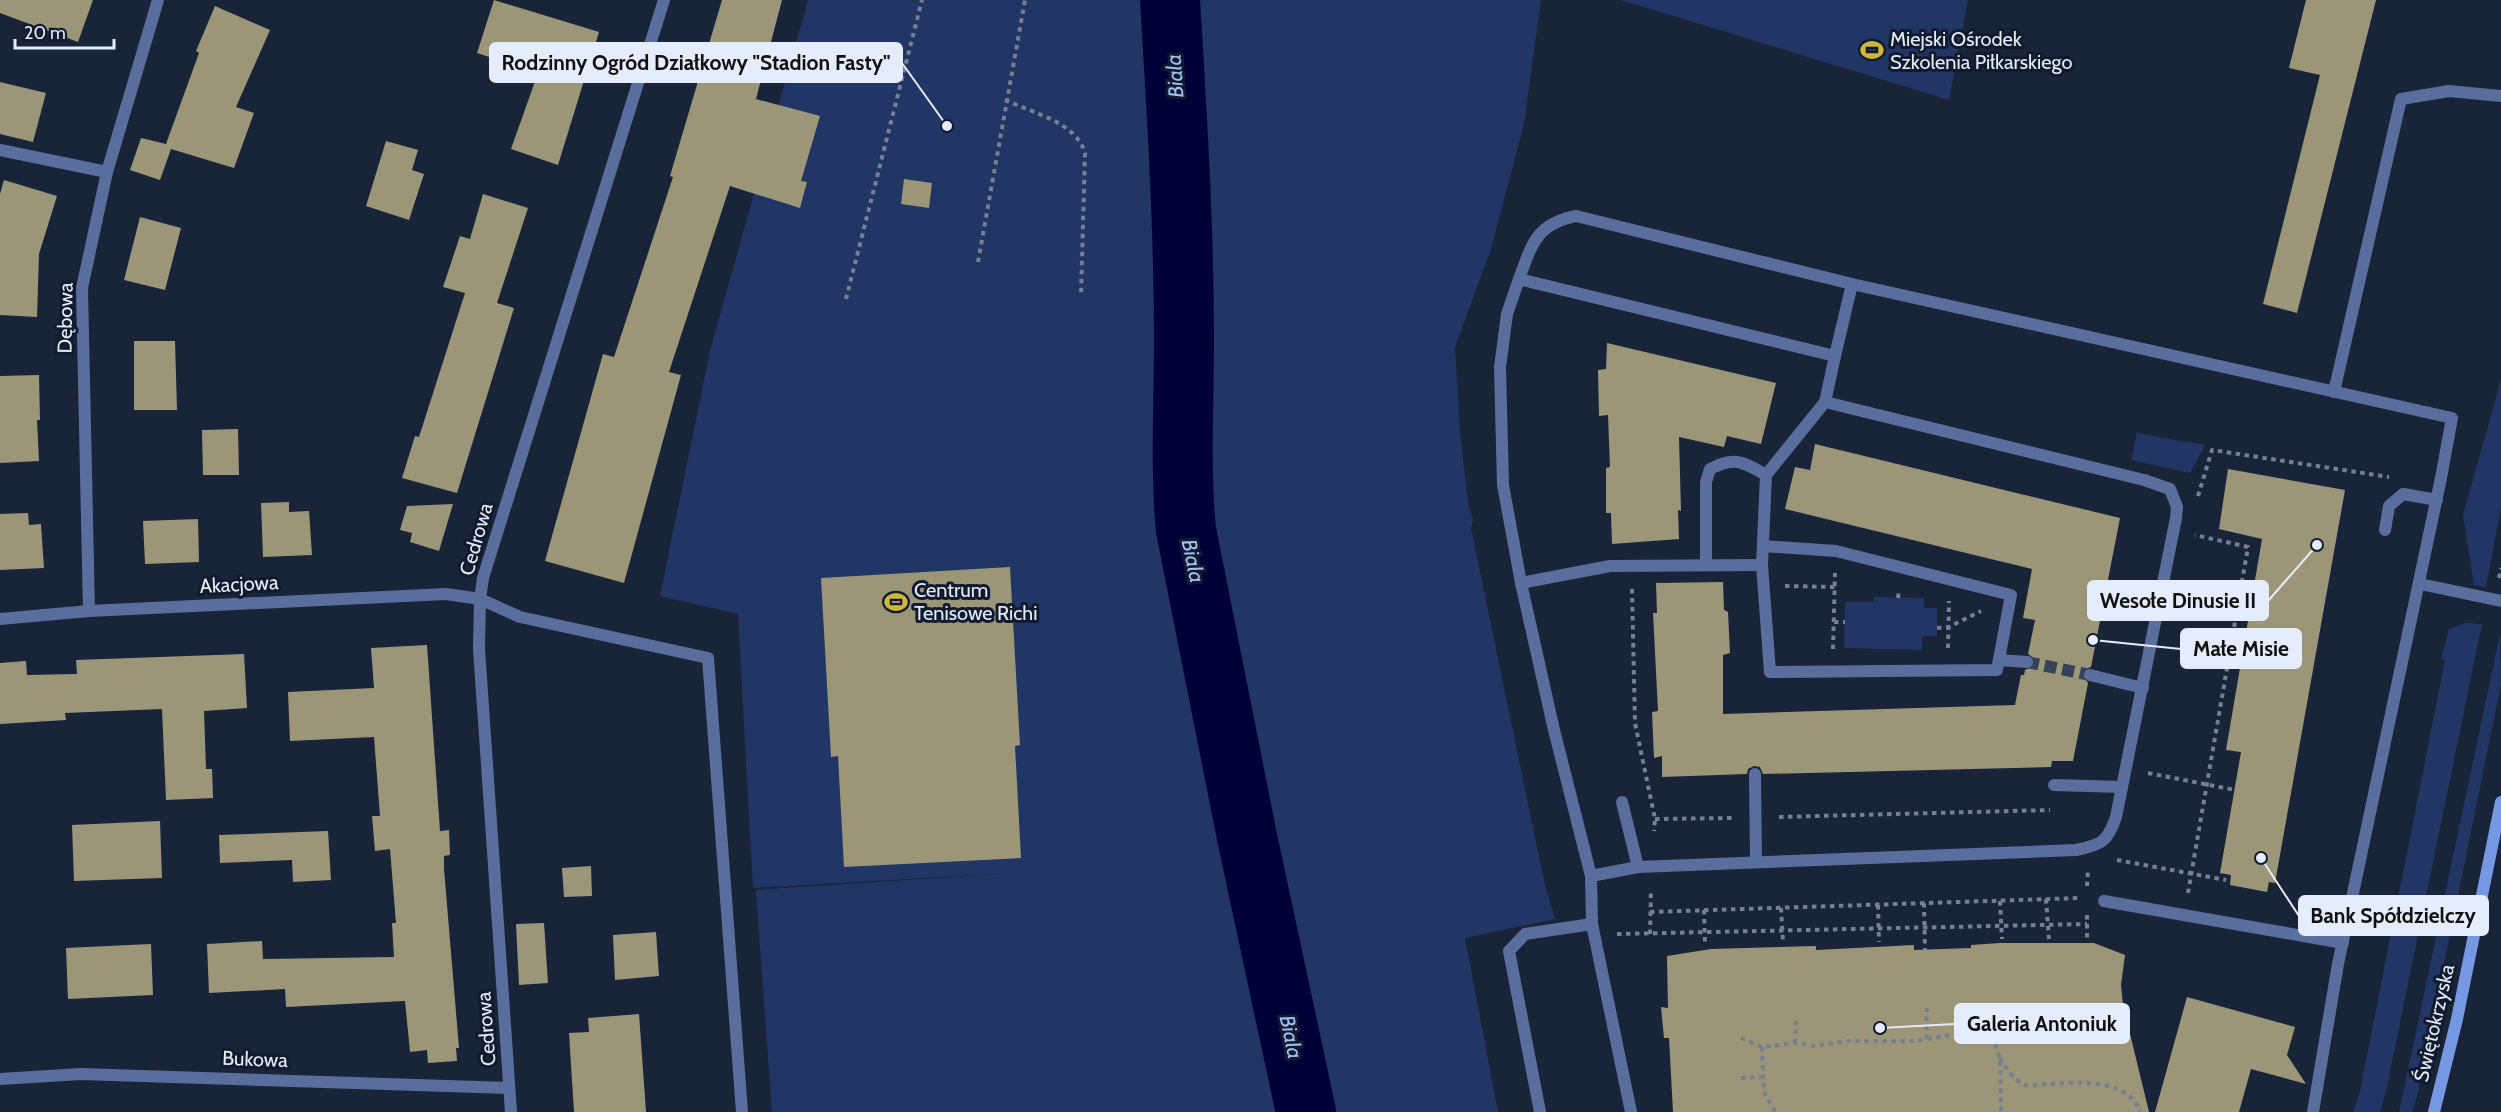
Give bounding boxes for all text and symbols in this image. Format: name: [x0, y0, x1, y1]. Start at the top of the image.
scale bar: [15, 12, 114, 50]
text: 20 m: [24, 22, 66, 44]
place label: Miejski Ośrodek Szkolenia Piłkarskiego: [1890, 27, 2073, 74]
sports icon: Miejski Ośrodek Szkolenia Piłkarskiego: [1859, 37, 1885, 63]
callout: Rodzinny Ogród Działkowy "Stadion Fasty": [490, 43, 902, 82]
text: Rodzinny Ogród Działkowy "Stadion Fasty": [502, 50, 890, 75]
water label: Biala: [1161, 53, 1188, 99]
street label: Dębowa: [52, 282, 78, 354]
street label: Cedrowa: [454, 500, 498, 578]
water label: Biala: [1177, 537, 1210, 585]
street label: Akacjowa: [199, 570, 279, 598]
place label: Centrum Tenisowe Richi: [914, 578, 1037, 625]
callout: Wesołe Dinusie II: [2088, 581, 2268, 620]
text: Wesołe Dinusie II: [2100, 588, 2256, 613]
sports icon: Centrum Tenisowe Richi: [883, 589, 909, 615]
callout: Małe Misie: [2181, 629, 2301, 668]
text: Małe Misie: [2193, 636, 2289, 661]
callout: Bank Spółdzielczy: [2299, 896, 2488, 935]
text: Bank Spółdzielczy: [2310, 903, 2476, 928]
street label: Świętokrzyska: [2409, 962, 2459, 1084]
street label: Cedrowa: [471, 991, 501, 1067]
callout: Galeria Antoniuk: [1955, 1004, 2129, 1043]
text: Galeria Antoniuk: [1967, 1011, 2118, 1036]
water label: Biala: [1275, 1013, 1308, 1061]
street label: Bukowa: [222, 1046, 289, 1072]

